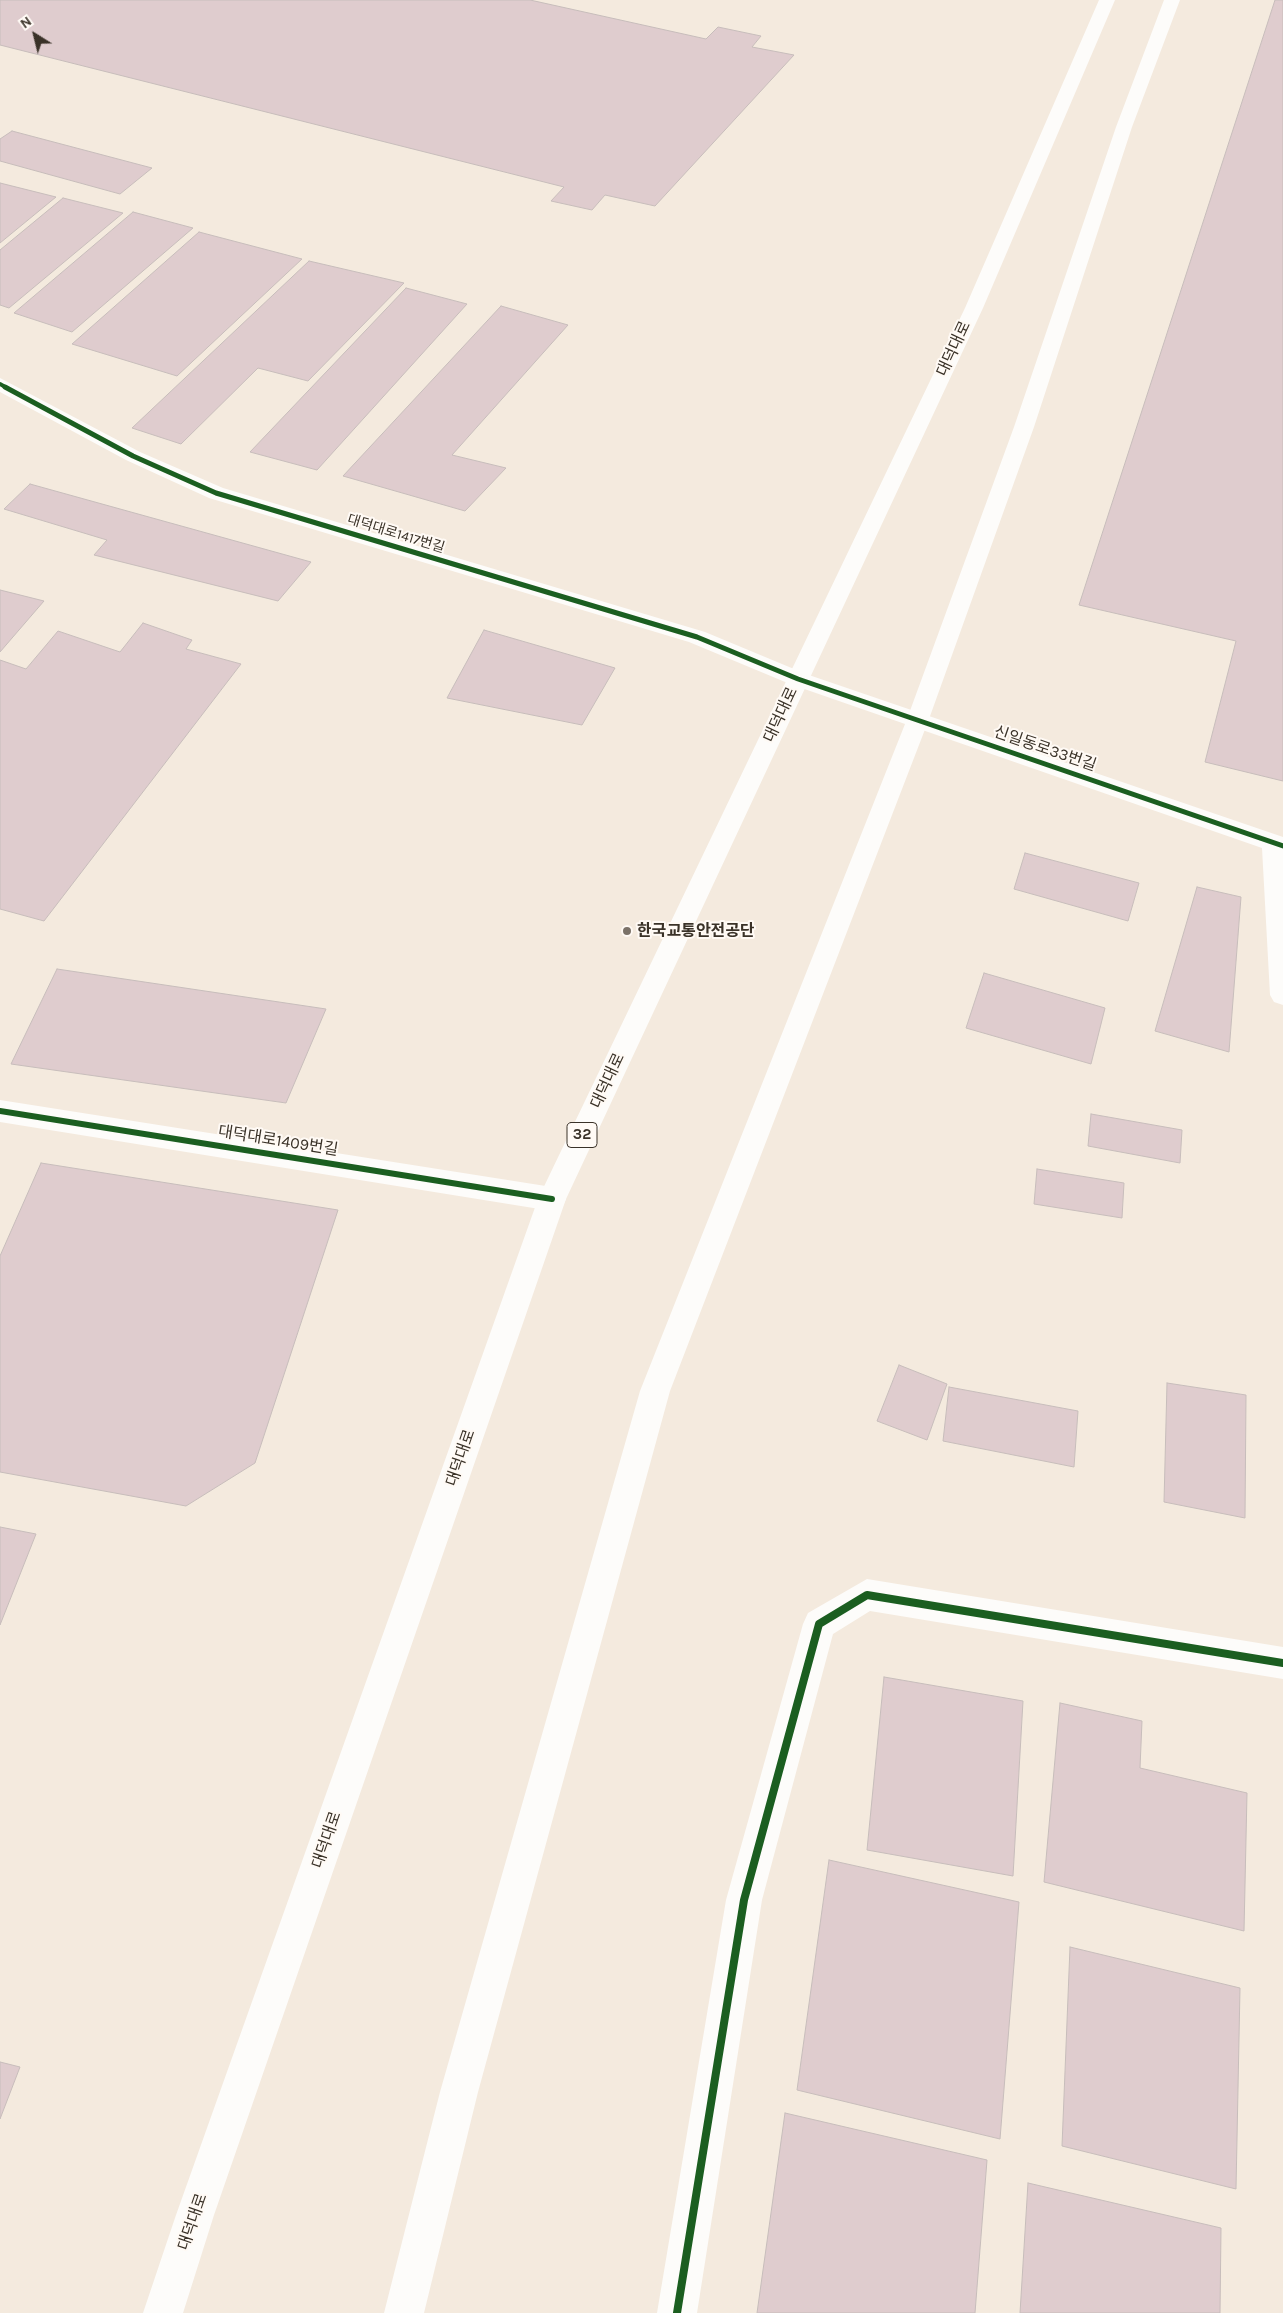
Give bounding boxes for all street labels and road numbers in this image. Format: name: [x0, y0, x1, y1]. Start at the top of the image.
street label: 대덕대로: [933, 318, 975, 380]
street label: 대덕대로1417번길: [345, 511, 447, 557]
street label: 대덕대로: [760, 684, 802, 746]
street label: 신일동로33번길: [991, 722, 1099, 776]
street label: 대덕대로: [587, 1050, 629, 1112]
street label: 대덕대로1409번길: [217, 1122, 339, 1160]
road number: 32: [567, 1122, 597, 1148]
street label: 대덕대로: [442, 1427, 480, 1489]
street label: 대덕대로: [308, 1809, 346, 1871]
street label: 대덕대로: [174, 2191, 212, 2253]

